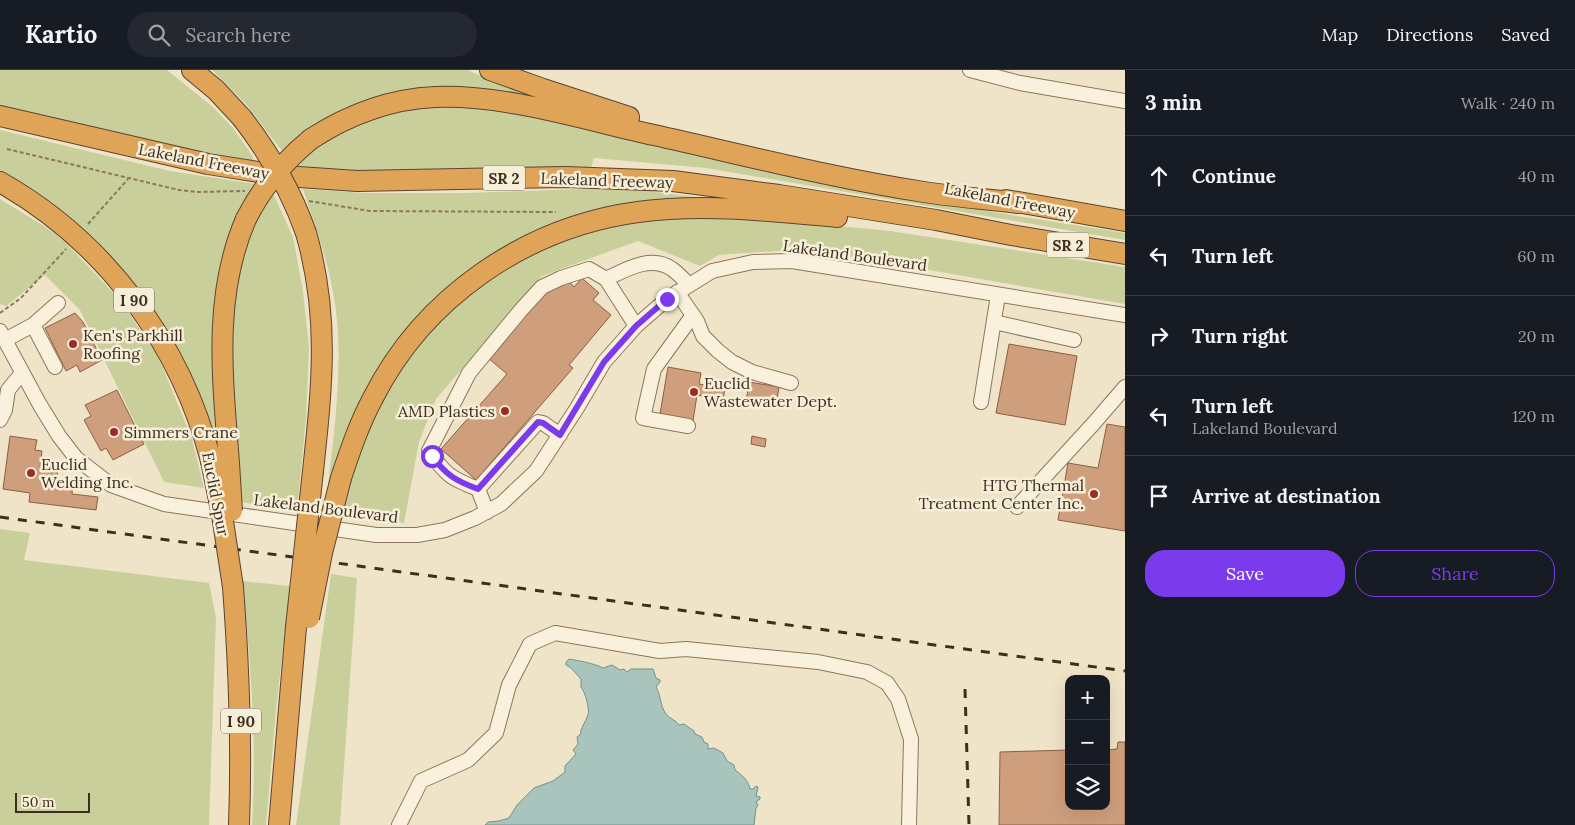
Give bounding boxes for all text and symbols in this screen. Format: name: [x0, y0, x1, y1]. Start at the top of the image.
search box: [127, 12, 477, 57]
text: Kartio: [25, 19, 97, 50]
icon: search: [145, 21, 173, 49]
text: Search here: [185, 23, 291, 47]
text: Map: [1322, 23, 1358, 46]
text: Directions: [1386, 23, 1473, 46]
text: Saved: [1501, 23, 1550, 46]
text: 3 min: [1145, 89, 1202, 116]
text: Walk · 240 m: [1461, 93, 1555, 113]
street label: Lakeland Freeway: [137, 139, 272, 184]
icon: ahead: [1145, 162, 1173, 190]
text: Continue: [1192, 164, 1276, 188]
road number: SR 2: [483, 166, 525, 190]
text: 40 m: [1518, 166, 1555, 186]
street label: Lakeland Freeway: [540, 168, 674, 192]
street label: Lakeland Freeway: [943, 178, 1078, 223]
road number: SR 2: [1047, 232, 1089, 258]
street label: Lakeland Boulevard: [782, 235, 929, 275]
icon: left: [1145, 242, 1173, 270]
text: Turn left: [1192, 244, 1273, 268]
text: 60 m: [1517, 246, 1555, 266]
road number: I 90: [114, 288, 154, 312]
route end: [656, 288, 679, 311]
icon: right: [1145, 322, 1173, 350]
text: Turn right: [1192, 324, 1288, 348]
place label: Ken's Parkhill Roofing: [83, 325, 183, 363]
text: 20 m: [1518, 326, 1555, 346]
marker: Ken's Parkhill Roofing: [67, 338, 79, 350]
place label: Euclid Wastewater Dept.: [704, 373, 837, 411]
marker: Euclid Wastewater Dept.: [688, 386, 700, 398]
text: Turn left: [1192, 394, 1273, 418]
place label: AMD Plastics: [397, 401, 495, 421]
icon: left: [1145, 402, 1173, 430]
marker: AMD Plastics: [499, 405, 511, 417]
text: 120 m: [1512, 406, 1555, 426]
text: Lakeland Boulevard: [1192, 418, 1337, 438]
place label: Simmers Crane: [124, 422, 238, 442]
marker: Simmers Crane: [108, 426, 120, 438]
route start: [421, 445, 444, 468]
street label: Euclid Spur: [198, 450, 234, 538]
place label: Euclid Welding Inc.: [41, 454, 134, 492]
marker: Euclid Welding Inc.: [25, 467, 37, 479]
place label: HTG Thermal Treatment Center Inc.: [918, 475, 1084, 513]
icon: arrive: [1145, 482, 1173, 510]
text: Arrive at destination: [1192, 484, 1381, 508]
marker: HTG Thermal Treatment Center Inc.: [1088, 488, 1100, 500]
street label: Lakeland Boulevard: [253, 489, 400, 527]
button: Save: [1145, 550, 1345, 597]
button: Share: [1355, 550, 1555, 597]
map controls: [1065, 675, 1110, 810]
button: +: [1065, 675, 1110, 720]
road number: I 90: [221, 708, 261, 734]
button: −: [1065, 720, 1110, 765]
button: layers: [1065, 765, 1110, 810]
scale bar: [15, 790, 90, 813]
text: 50 m: [22, 793, 55, 811]

